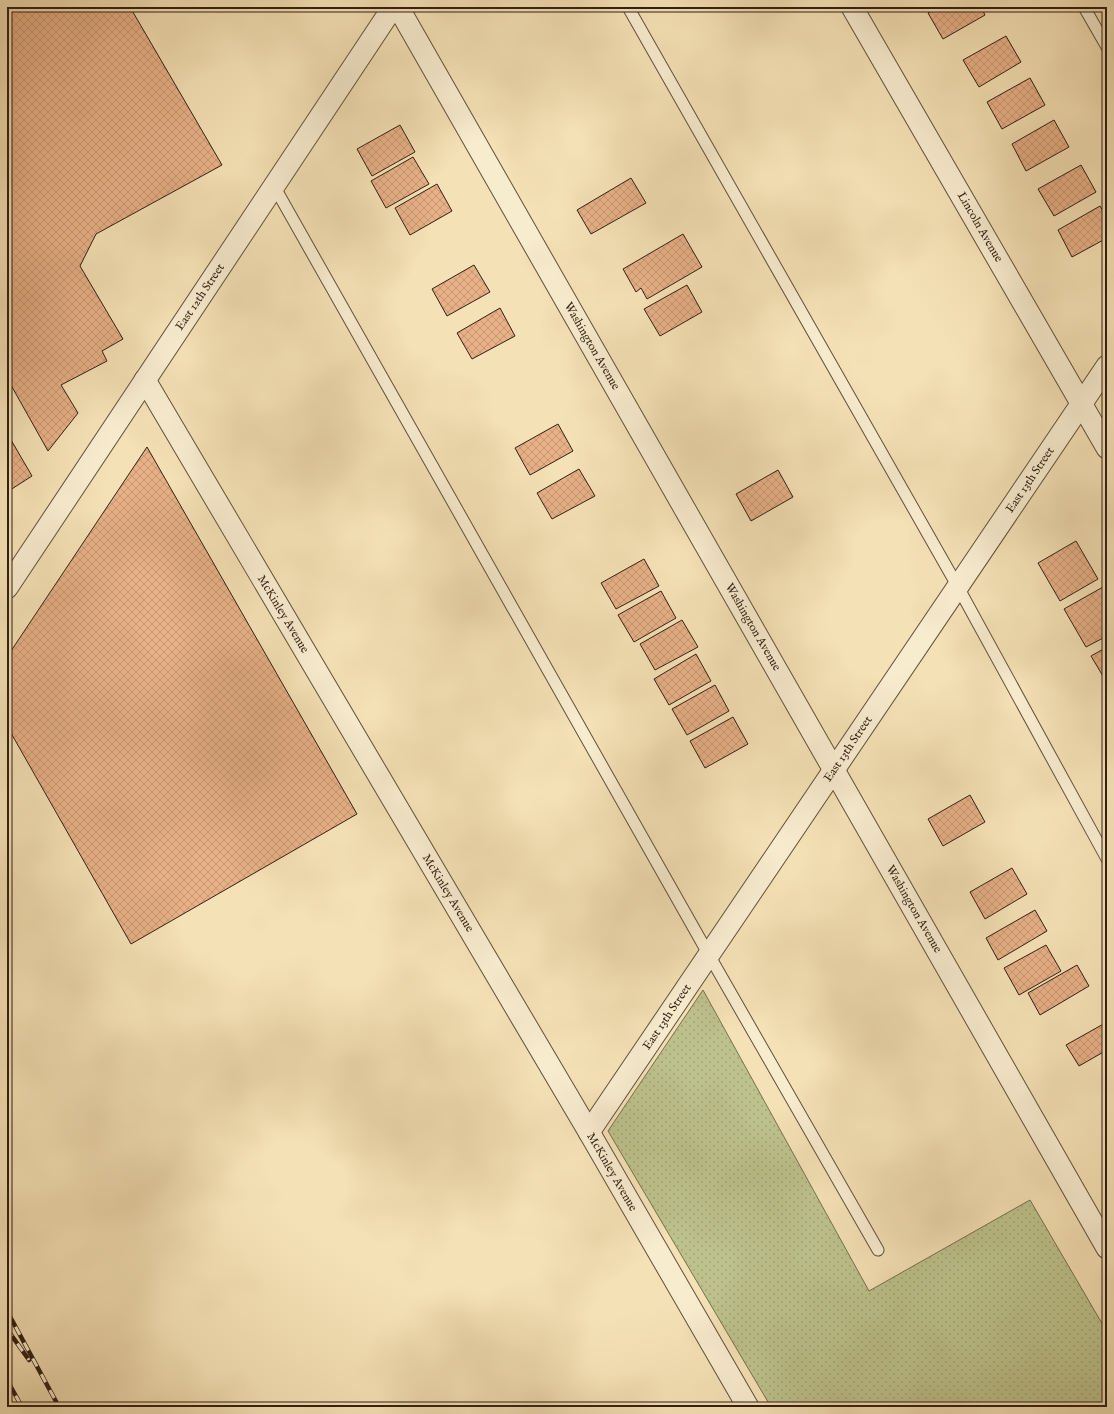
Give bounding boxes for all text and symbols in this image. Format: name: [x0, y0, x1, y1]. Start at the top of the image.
street label: Lincoln Avenue: [954, 189, 1006, 265]
street label: East 12th Street: [172, 261, 228, 333]
street label: Washington Avenue: [561, 299, 623, 393]
street label: East 13th Street: [1002, 444, 1058, 516]
street label: McKinley Avenue: [254, 572, 312, 656]
street label: Washington Avenue: [722, 580, 784, 674]
street label: East 13th Street: [820, 713, 876, 785]
street label: McKinley Avenue: [419, 851, 477, 935]
street label: Washington Avenue: [883, 862, 945, 956]
street label: East 13th Street: [639, 981, 695, 1053]
street label: McKinley Avenue: [583, 1130, 641, 1214]

